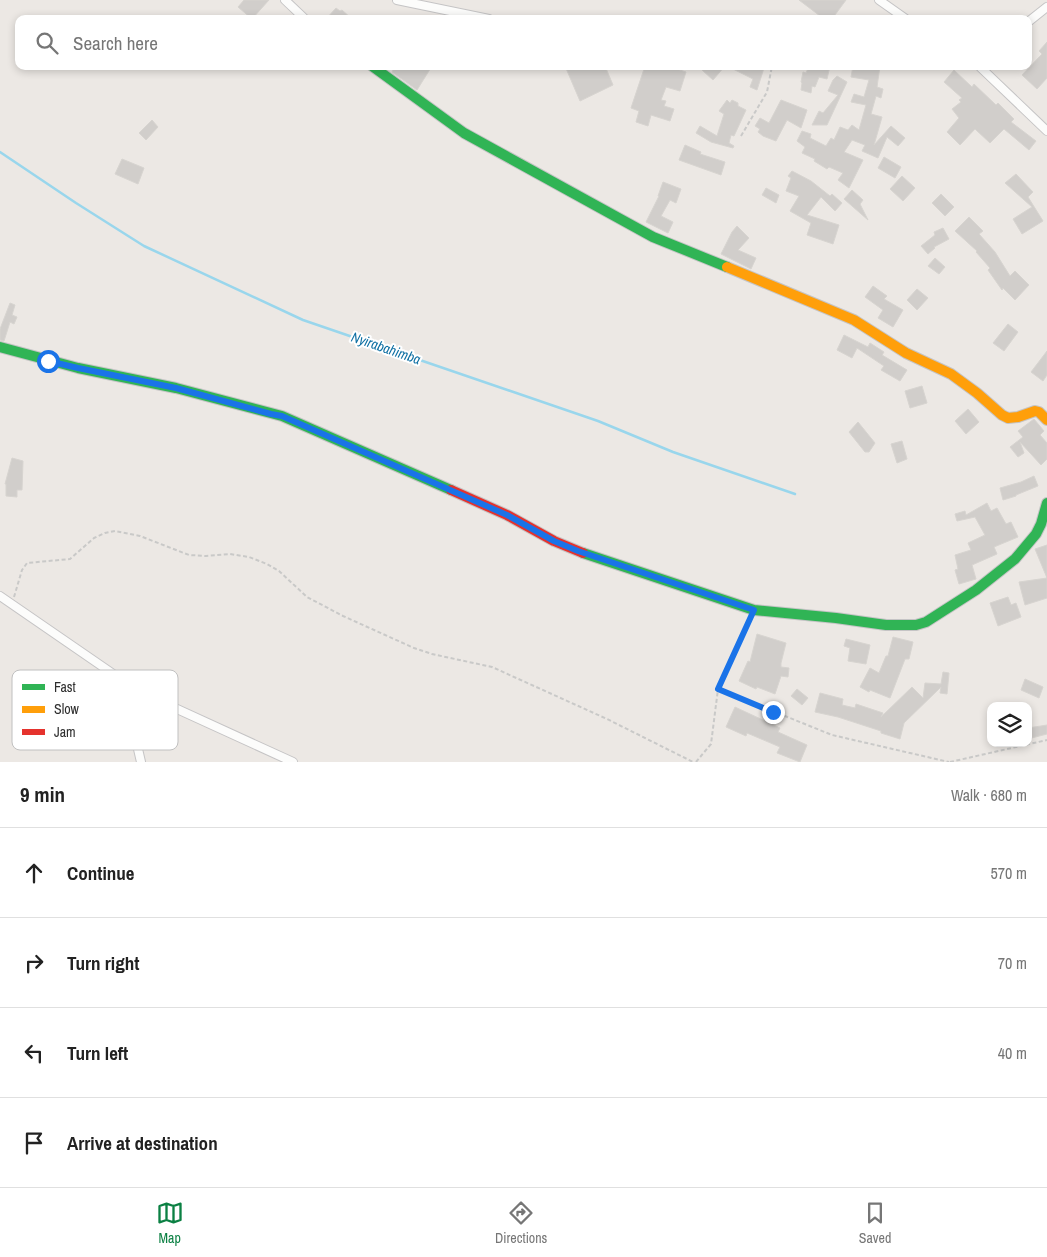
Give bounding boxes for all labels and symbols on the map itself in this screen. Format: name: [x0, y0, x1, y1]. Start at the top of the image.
water label: Nyirabahimba: [349, 328, 423, 368]
route start: [37, 350, 60, 373]
legend: [12, 670, 178, 750]
text: Fast: [54, 678, 76, 696]
text: Slow: [54, 700, 80, 718]
route end: [762, 701, 785, 724]
text: Jam: [54, 723, 76, 741]

